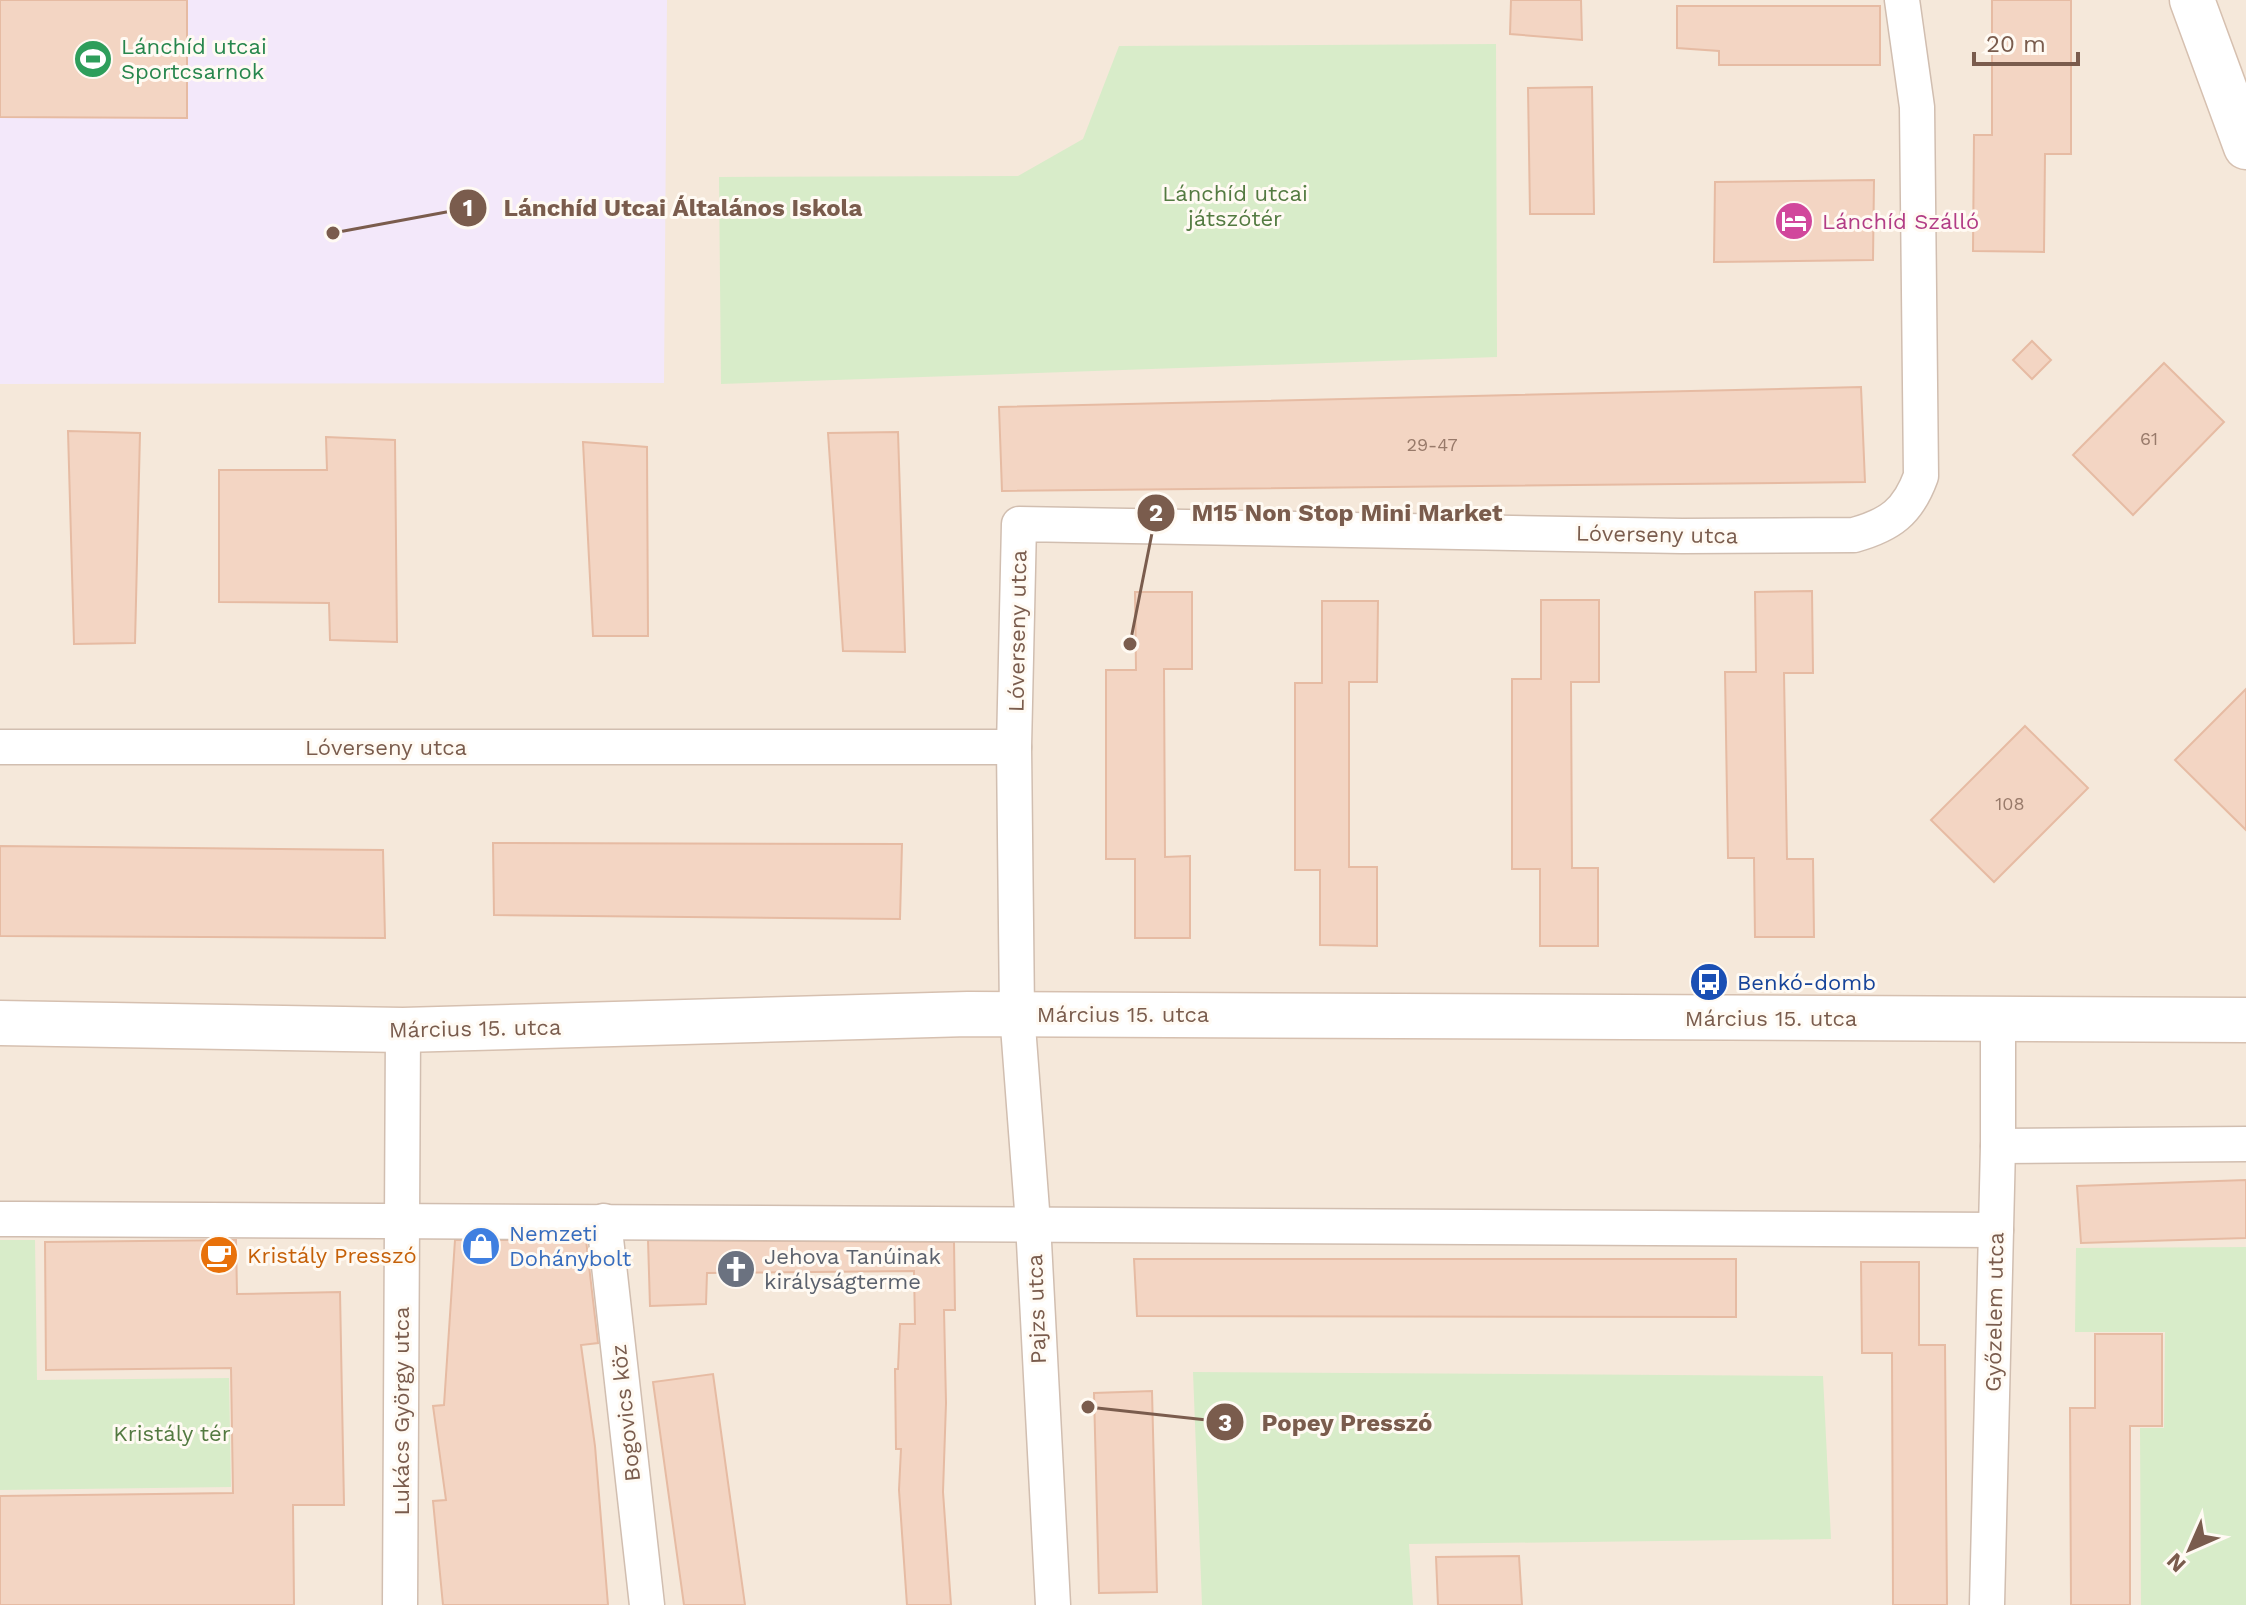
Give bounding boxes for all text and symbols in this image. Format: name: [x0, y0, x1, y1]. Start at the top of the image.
scale bar: [1974, 16, 2078, 66]
text: 20 m: [1986, 30, 2046, 58]
place label: Lánchíd utcai Sportcsarnok: [121, 34, 267, 84]
sports icon: Lánchíd utcai Sportcsarnok: [72, 38, 114, 80]
park label: Lánchíd utcai játszótér: [1162, 181, 1308, 231]
callout: Lánchíd Utcai Általános Iskola: [448, 184, 879, 232]
text: 1: [463, 194, 473, 222]
text: Lánchíd Utcai Általános Iskola: [503, 194, 863, 222]
hotel icon: Lánchíd Szálló: [1773, 200, 1815, 242]
place label: Lánchíd Szálló: [1822, 209, 1979, 234]
house number: 61: [2140, 428, 2158, 449]
house number: 29-47: [1407, 434, 1457, 455]
callout: M15 Non Stop Mini Market: [1136, 489, 1519, 537]
text: 2: [1149, 499, 1163, 527]
text: M15 Non Stop Mini Market: [1191, 499, 1503, 527]
street label: Lóverseny utca: [1576, 521, 1738, 548]
street label: Lóverseny utca: [1004, 550, 1031, 712]
street label: Lóverseny utca: [305, 735, 467, 760]
house number: 108: [1995, 793, 2025, 814]
bus stop icon: Benkó-domb: [1688, 961, 1730, 1003]
place label: Benkó-domb: [1737, 970, 1876, 995]
street label: Március 15. utca: [1037, 1002, 1209, 1027]
street label: Március 15. utca: [1685, 1006, 1857, 1031]
street label: Március 15. utca: [389, 1014, 561, 1043]
place label: Nemzeti Dohánybolt: [509, 1221, 631, 1271]
shop icon: Nemzeti Dohánybolt: [460, 1225, 502, 1267]
street label: Győzelem utca: [1981, 1232, 2008, 1392]
cafe icon: Kristály Presszó: [198, 1234, 240, 1276]
place label: Kristály Presszó: [247, 1243, 417, 1268]
place label: Jehova Tanúinak királyságterme: [764, 1244, 941, 1294]
church icon: Jehova Tanúinak királyságterme: [715, 1248, 757, 1290]
street label: Pajzs utca: [1022, 1254, 1051, 1364]
street label: Lukács György utca: [389, 1307, 414, 1515]
street label: Bogovics köz: [606, 1343, 645, 1483]
callout: Popey Presszó: [1205, 1398, 1449, 1446]
text: 3: [1218, 1409, 1232, 1437]
text: Popey Presszó: [1262, 1409, 1432, 1437]
park label: Kristály tér: [113, 1421, 231, 1446]
north arrow: [2150, 1509, 2230, 1589]
text: N: [2162, 1548, 2191, 1577]

